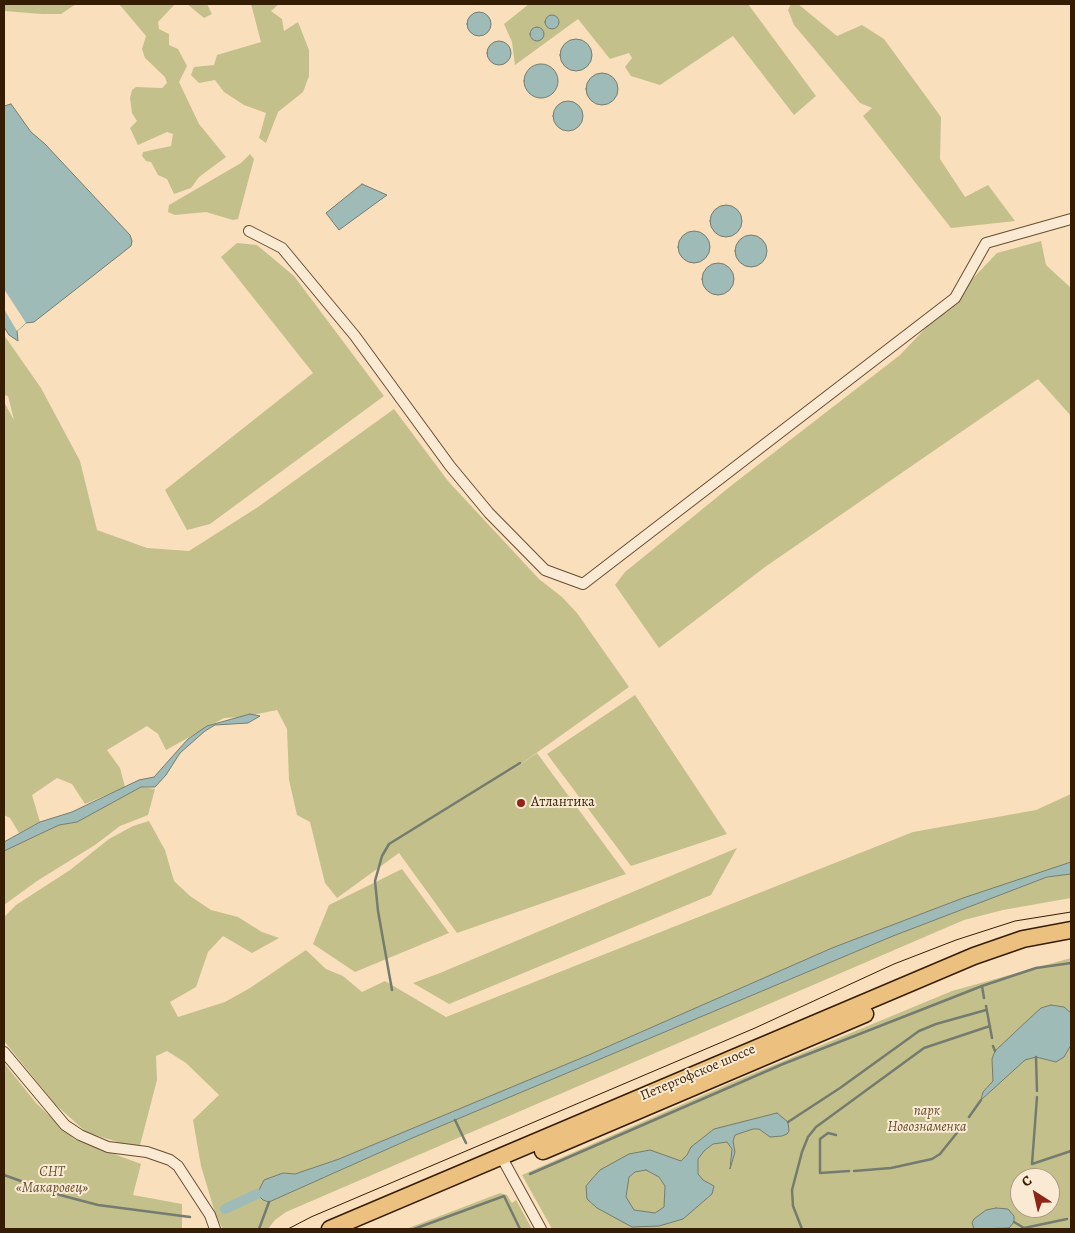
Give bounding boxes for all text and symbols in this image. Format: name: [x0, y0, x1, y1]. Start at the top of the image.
place label: Атлантика: [531, 795, 595, 811]
marker: Атлантика: [515, 797, 527, 809]
street label: Петергофское шоссе: [638, 1041, 758, 1105]
park label: парк Новознаменка: [887, 1104, 967, 1136]
park label: СНТ «Макаровец»: [16, 1165, 88, 1198]
north arrow: [1010, 1168, 1060, 1218]
text: С: [1018, 1171, 1036, 1191]

